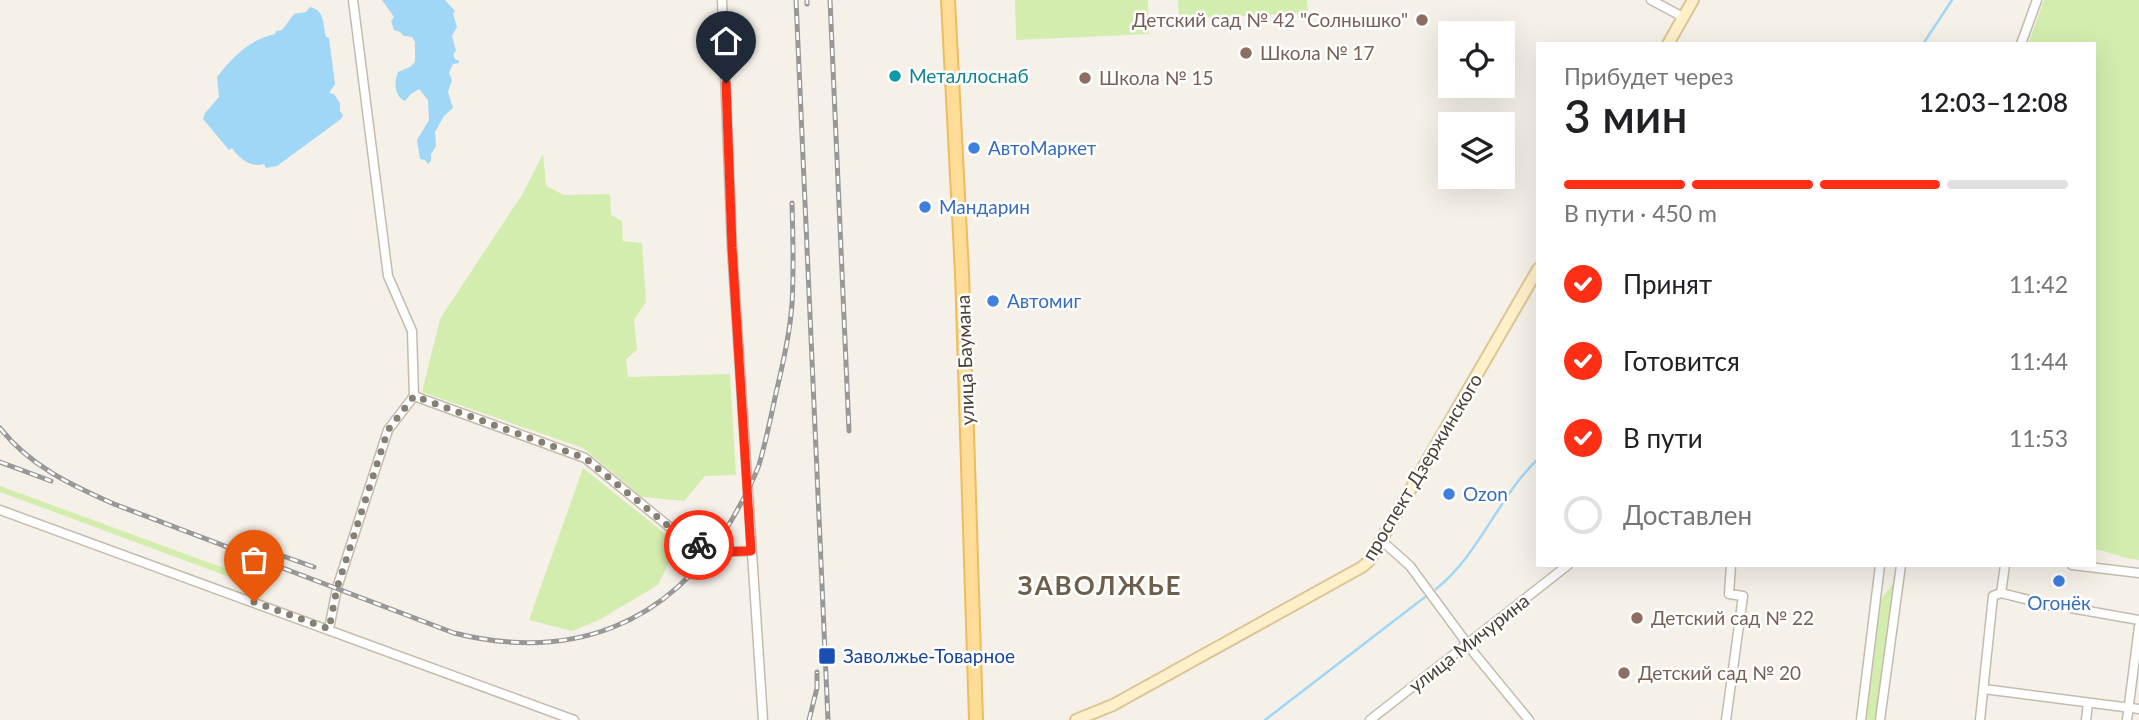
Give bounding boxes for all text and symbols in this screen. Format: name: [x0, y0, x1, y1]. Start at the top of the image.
place label: Детский сад № 42 "Солнышко": [1132, 8, 1408, 31]
pin: [696, 11, 756, 83]
marker: Детский сад № 42 "Солнышко": [1414, 12, 1430, 28]
map controls: [1438, 21, 1515, 189]
button: locate: [1438, 21, 1515, 98]
icon: home: [707, 22, 745, 60]
place label: Школа № 17: [1260, 41, 1375, 64]
marker: Школа № 17: [1238, 45, 1254, 61]
text: Прибудет через: [1564, 62, 1734, 90]
place label: Металлоснаб: [909, 64, 1029, 87]
place label: Школа № 15: [1099, 66, 1214, 89]
marker: Металлоснаб: [887, 68, 903, 84]
marker: Школа № 15: [1077, 70, 1093, 86]
text: 12:03–12:08: [1919, 86, 2068, 118]
text: 3 мин: [1564, 88, 1688, 143]
button: layers: [1438, 112, 1515, 189]
place label: АвтоМаркет: [988, 136, 1097, 159]
marker: АвтоМаркет: [966, 140, 982, 156]
place label: Мандарин: [939, 195, 1030, 218]
marker: Мандарин: [917, 199, 933, 215]
text: В пути · 450 m: [1564, 199, 1717, 227]
icon: check: [1564, 265, 1602, 303]
text: Принят: [1623, 268, 1712, 300]
text: 11:42: [2009, 270, 2068, 298]
place label: Автомиг: [1007, 289, 1081, 312]
marker: Автомиг: [985, 293, 1001, 309]
street label: улица Баумана: [951, 294, 978, 426]
icon: check: [1564, 342, 1602, 380]
text: Готовится: [1623, 345, 1740, 377]
text: 11:44: [2009, 347, 2068, 375]
street label: проспект Дзержинского: [1357, 369, 1487, 564]
icon: check: [1564, 419, 1602, 457]
text: В пути: [1623, 422, 1703, 454]
text: 11:53: [2009, 424, 2068, 452]
place label: Ozon: [1463, 482, 1508, 505]
marker: Ozon: [1441, 486, 1457, 502]
text: Доставлен: [1623, 499, 1752, 531]
courier: [664, 510, 734, 580]
icon: bike: [680, 526, 718, 564]
pin: [224, 530, 284, 602]
icon: bag: [235, 541, 273, 579]
district label: ЗАВОЛЖЬЕ: [1018, 569, 1182, 601]
marker: Огонёк: [2051, 573, 2067, 589]
street label: улица Мичурина: [1404, 588, 1533, 697]
place label: Огонёк: [2027, 591, 2091, 614]
place label: Детский сад № 22: [1651, 606, 1814, 629]
marker: Детский сад № 22: [1629, 610, 1645, 626]
place label: Заволжье-Товарное: [843, 644, 1015, 667]
marker: Заволжье-Товарное: [817, 646, 837, 666]
place label: Детский сад № 20: [1638, 661, 1801, 684]
marker: Детский сад № 20: [1616, 665, 1632, 681]

